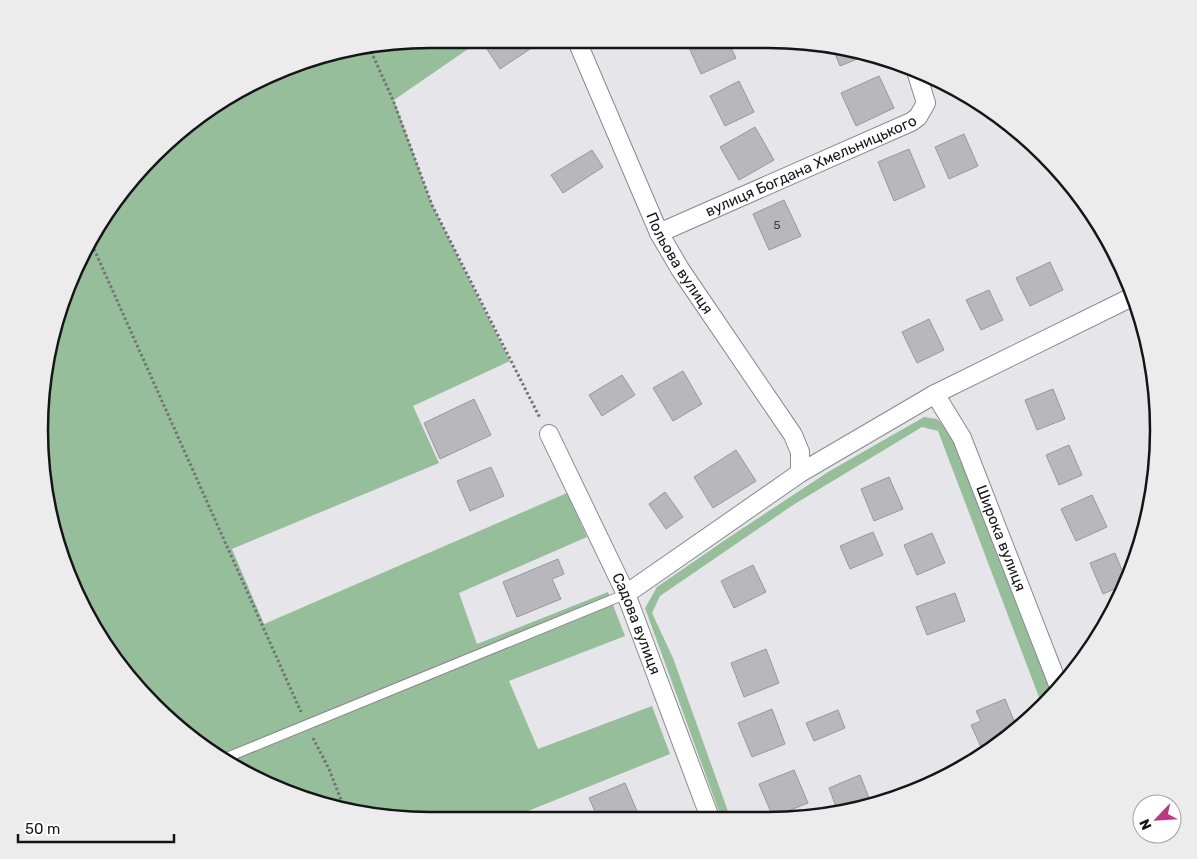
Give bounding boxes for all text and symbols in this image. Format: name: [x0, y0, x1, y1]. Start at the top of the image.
street label: вулиця Богдана Хмельницького: [703, 112, 920, 220]
street label: Польова вулиця: [642, 209, 717, 317]
house number: 5: [773, 218, 781, 232]
street label: Широка вулиця: [972, 482, 1030, 594]
street label: Садова вулиця: [608, 570, 664, 677]
north arrow: [1132, 794, 1182, 844]
scale bar: [18, 812, 174, 844]
text: N: [1136, 816, 1156, 832]
text: 50 m: [25, 820, 60, 838]

